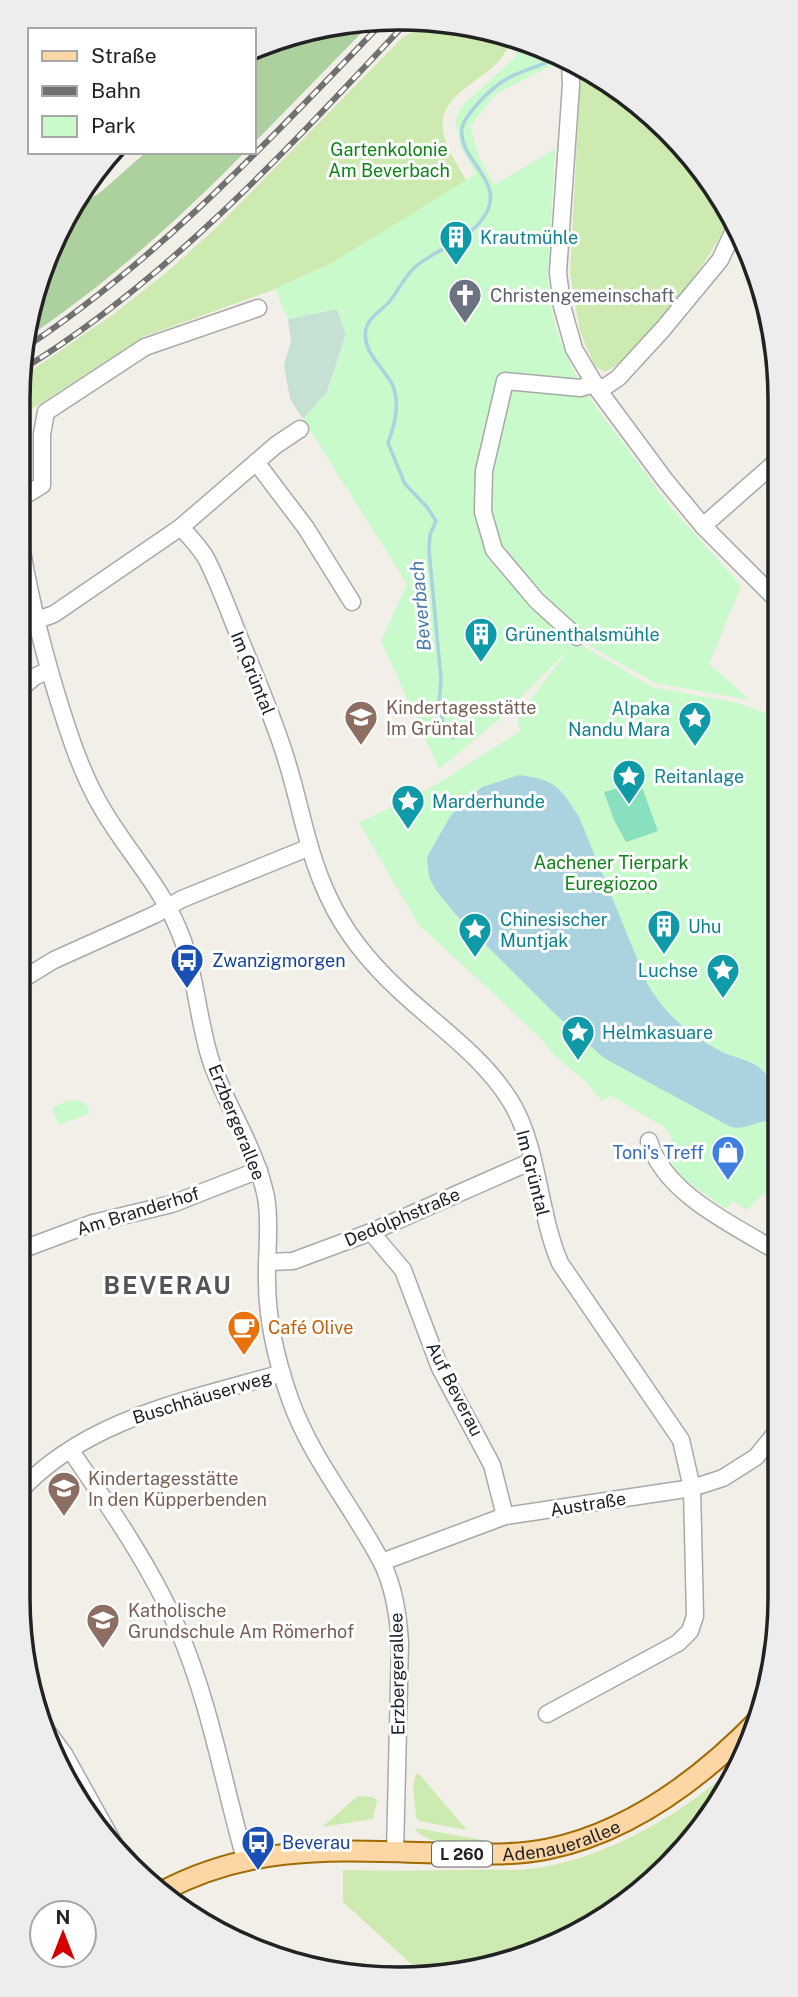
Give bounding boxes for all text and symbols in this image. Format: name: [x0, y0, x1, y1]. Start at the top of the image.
legend: [28, 28, 256, 154]
text: Straße: [91, 43, 157, 68]
text: Bahn: [91, 78, 141, 103]
text: Park: [91, 113, 136, 138]
park label: Gartenkolonie Am Beverbach: [328, 139, 450, 181]
building icon: Krautmühle: [437, 218, 475, 267]
place label: Krautmühle: [480, 227, 578, 248]
church icon: Christengemeinschaft: [446, 276, 484, 325]
place label: Christengemeinschaft: [490, 285, 675, 306]
water label: Beverbach: [405, 560, 435, 652]
building icon: Grünenthalsmühle: [462, 615, 500, 664]
place label: Grünenthalsmühle: [505, 624, 660, 645]
street label: Im Grüntal: [227, 628, 279, 718]
place label: Kindertagesstätte Im Grüntal: [386, 697, 536, 739]
school or university icon: Kindertagesstätte Im Grüntal: [342, 698, 380, 747]
place label: Alpaka Nandu Mara: [568, 698, 670, 740]
place icon: Alpaka Nandu Mara: [676, 699, 714, 748]
place icon: Reitanlage: [610, 757, 648, 806]
place label: Reitanlage: [654, 766, 744, 787]
place icon: Marderhunde: [389, 782, 427, 831]
place label: Marderhunde: [432, 791, 545, 812]
park label: Aachener Tierpark Euregiozoo: [533, 852, 689, 894]
building icon: Uhu: [645, 907, 683, 956]
place label: Chinesischer Muntjak: [500, 909, 608, 951]
place icon: Chinesischer Muntjak: [456, 910, 494, 959]
place label: Uhu: [688, 916, 721, 937]
bus stop icon: Zwanzigmorgen: [168, 941, 206, 990]
place label: Zwanzigmorgen: [212, 950, 346, 971]
place icon: Luchse: [704, 951, 742, 1000]
place label: Luchse: [638, 960, 698, 981]
place icon: Helmkasuare: [559, 1013, 597, 1062]
place label: Helmkasuare: [602, 1022, 713, 1043]
street label: Erzbergerallee: [204, 1061, 270, 1183]
street label: Im Grüntal: [512, 1128, 554, 1218]
shop icon: Toni's Treff: [709, 1133, 747, 1182]
place label: Toni's Treff: [613, 1142, 704, 1163]
street label: Am Branderhof: [74, 1182, 202, 1240]
street label: Dedolphstraße: [341, 1183, 463, 1251]
district label: BEVERAU: [103, 1271, 233, 1299]
cafe icon: Café Olive: [225, 1308, 263, 1357]
place label: Café Olive: [268, 1317, 353, 1338]
street label: Auf Beverau: [422, 1338, 488, 1440]
street label: Buschhäuserweg: [130, 1366, 274, 1428]
place label: Kindertagesstätte In den Küpperbenden: [88, 1468, 267, 1510]
school or university icon: Kindertagesstätte In den Küpperbenden: [45, 1469, 83, 1518]
street label: Austraße: [549, 1488, 627, 1520]
place label: Katholische Grundschule Am Römerhof: [128, 1600, 354, 1642]
school or university icon: Katholische Grundschule Am Römerhof: [84, 1601, 122, 1650]
street label: Erzbergerallee: [385, 1612, 409, 1736]
street label: Adenauerallee: [501, 1815, 623, 1864]
bus stop icon: Beverau: [239, 1823, 277, 1872]
place label: Beverau: [282, 1832, 350, 1853]
road number: L 260: [432, 1842, 492, 1866]
north arrow: [28, 1899, 98, 1969]
text: N: [56, 1906, 70, 1928]

